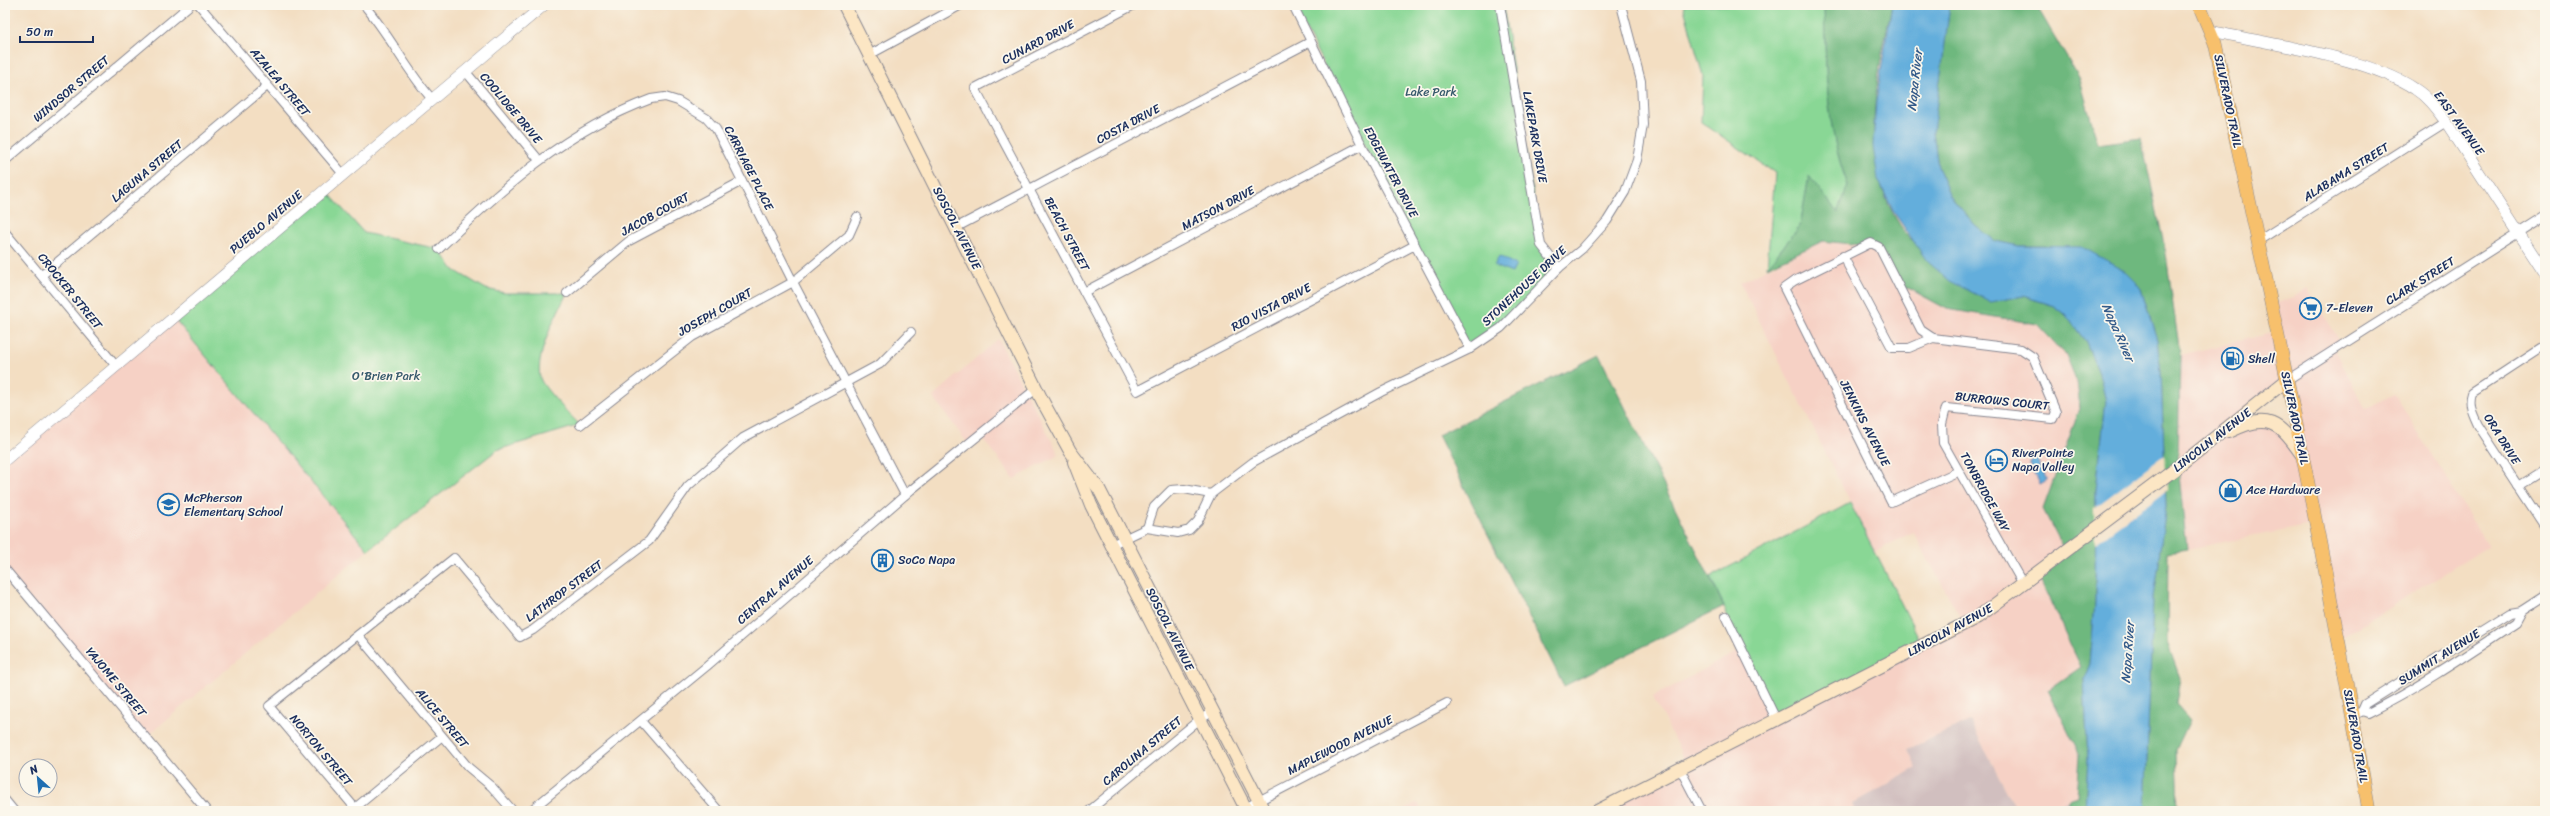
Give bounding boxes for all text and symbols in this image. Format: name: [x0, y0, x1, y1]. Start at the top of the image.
street label: CUNARD DRIVE: [997, 13, 1080, 71]
scale bar: [20, 18, 93, 44]
text: 50 m: [26, 21, 53, 43]
street label: AZALEA STREET: [244, 42, 316, 122]
water label: Napa River: [1900, 45, 1929, 112]
street label: WINDSOR STREET: [28, 49, 115, 128]
street label: SILVERADO TRAIL: [2207, 52, 2249, 150]
street label: COOLIDGE DRIVE: [474, 67, 549, 150]
park label: Lake Park: [1405, 81, 1457, 103]
street label: EAST AVENUE: [2428, 86, 2491, 161]
street label: LAKEPARK DRIVE: [1516, 89, 1554, 186]
street label: COSTA DRIVE: [1092, 97, 1165, 150]
street label: CARRIAGE PLACE: [718, 122, 781, 216]
street label: EDGEWATER DRIVE: [1358, 122, 1425, 223]
street label: LAGUNA STREET: [106, 133, 189, 208]
street label: ALABAMA STREET: [2298, 136, 2395, 208]
street label: MATSON DRIVE: [1177, 179, 1260, 237]
street label: SOSCOL AVENUE: [927, 182, 988, 275]
street label: PUEBLO AVENUE: [224, 184, 309, 259]
street label: JACOB COURT: [616, 185, 694, 243]
street label: BEACH STREET: [1038, 193, 1096, 276]
street label: STONEHOUSE DRIVE: [1476, 239, 1573, 332]
street label: CROCKER STREET: [32, 248, 109, 335]
street label: CLARK STREET: [2381, 250, 2460, 311]
street label: RIO VISTA DRIVE: [1227, 276, 1316, 337]
street label: JOSEPH COURT: [673, 281, 758, 343]
supermarket icon: 7-Eleven: [2297, 295, 2323, 321]
place label: 7-Eleven: [2326, 297, 2373, 319]
water label: Napa River: [2095, 299, 2143, 368]
fuel station icon: Shell: [2219, 346, 2245, 372]
place label: Shell: [2248, 348, 2275, 370]
park label: O'Brien Park: [352, 365, 421, 387]
street label: SILVERADO TRAIL: [2274, 369, 2316, 467]
street label: JENKINS AVENUE: [1833, 375, 1897, 472]
street label: BURROWS COURT: [1954, 385, 2051, 417]
street label: LINCOLN AVENUE: [2168, 401, 2257, 478]
street label: ORA DRIVE: [2478, 409, 2527, 470]
place label: RiverPointe Napa Valley: [2012, 442, 2075, 478]
hotel icon: RiverPointe Napa Valley: [1983, 447, 2009, 473]
street label: TONBRIDGE WAY: [1954, 448, 2016, 536]
shop icon: Ace Hardware: [2218, 477, 2244, 503]
place label: Ace Hardware: [2245, 479, 2320, 501]
place label: McPherson Elementary School: [184, 487, 284, 523]
school or university icon: McPherson Elementary School: [155, 492, 181, 518]
building icon: SoCo Napa: [869, 547, 895, 573]
street label: CENTRAL AVENUE: [731, 549, 820, 630]
place label: SoCo Napa: [898, 549, 955, 571]
street label: LATHROP STREET: [520, 554, 609, 628]
street label: SOSCOL AVENUE: [1140, 583, 1201, 676]
street label: LINCOLN AVENUE: [1903, 597, 1998, 663]
water label: Napa River: [2114, 618, 2141, 684]
street label: SUMMIT AVENUE: [2394, 622, 2486, 691]
street label: YAJOME STREET: [80, 642, 153, 723]
street label: ALICE STREET: [409, 682, 475, 754]
street label: SILVERADO TRAIL: [2337, 687, 2375, 785]
street label: MAPLEWOOD AVENUE: [1283, 708, 1398, 781]
street label: NORTON STREET: [284, 709, 358, 792]
street label: CAROLINA STREET: [1097, 710, 1188, 791]
north arrow: [18, 758, 58, 798]
text: N: [25, 759, 42, 780]

